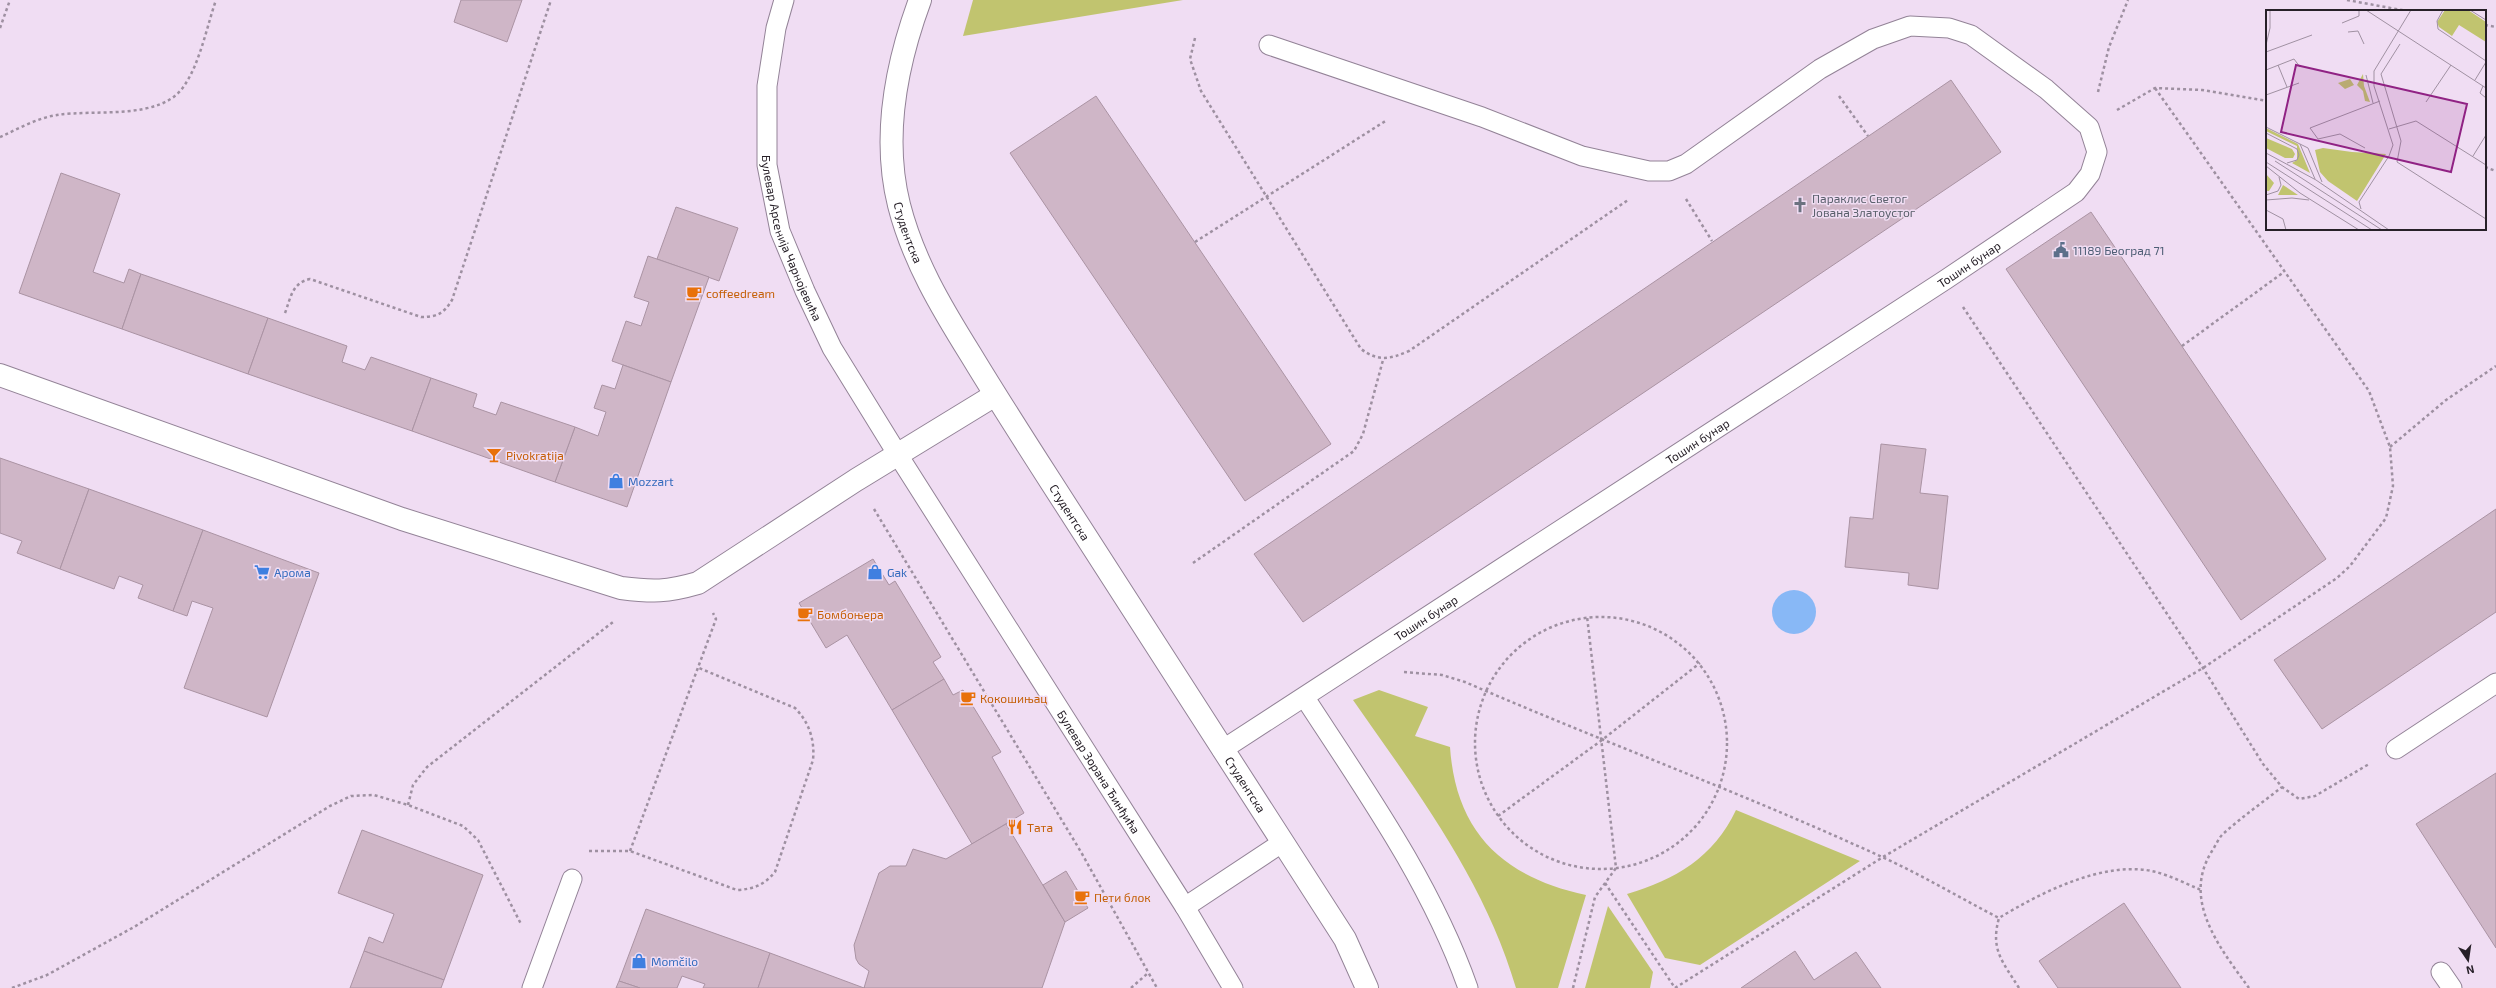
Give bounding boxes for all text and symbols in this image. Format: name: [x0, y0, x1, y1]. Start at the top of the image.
inset map: [2266, 10, 2486, 230]
street label: Булевар Арсенија Чарнојевића: [759, 155, 825, 323]
place label: Параклис Светог Јована Златоустог: [1812, 191, 1916, 220]
church icon: Параклис Светог Јована Златоустог: [1791, 196, 1809, 214]
street label: Студентска: [891, 200, 926, 265]
street label: Тошин бунар: [1935, 238, 2003, 290]
public building icon: 11189 Београд 71: [2052, 241, 2070, 259]
place label: 11189 Београд 71: [2073, 243, 2164, 257]
cafe icon: coffeedream: [685, 284, 703, 302]
place label: coffeedream: [706, 286, 775, 300]
street label: Тошин бунар: [1663, 415, 1732, 467]
bar icon: Pivokratija: [485, 446, 503, 464]
place label: Pivokratija: [506, 448, 564, 463]
shop icon: Mozzart: [607, 472, 625, 490]
place label: Mozzart: [628, 474, 674, 488]
street label: Студентска: [1047, 481, 1093, 543]
supermarket icon: Арома: [253, 563, 271, 581]
shop icon: Gak: [866, 563, 884, 581]
place label: Арома: [274, 565, 311, 579]
place label: Gak: [887, 565, 907, 579]
street label: Тошин бунар: [1391, 592, 1460, 643]
cafe icon: Бомбоњера: [796, 605, 814, 623]
place label: Бомбоњера: [817, 607, 884, 621]
cafe icon: Кокошињац: [959, 689, 977, 707]
place label: Кокошињац: [980, 691, 1047, 705]
street label: Булевар Зорана Ђинђића: [1055, 707, 1143, 836]
street label: Студентска: [1223, 754, 1269, 815]
restaurant icon: Тата: [1006, 818, 1024, 836]
place label: Тата: [1027, 820, 1053, 834]
cafe icon: Пети блок: [1073, 888, 1091, 906]
place label: Пети блок: [1094, 890, 1151, 904]
north arrow: [2448, 940, 2488, 980]
shop icon: Momčilo: [630, 952, 648, 970]
place label: Momčilo: [651, 954, 698, 968]
text: N: [2465, 963, 2476, 977]

